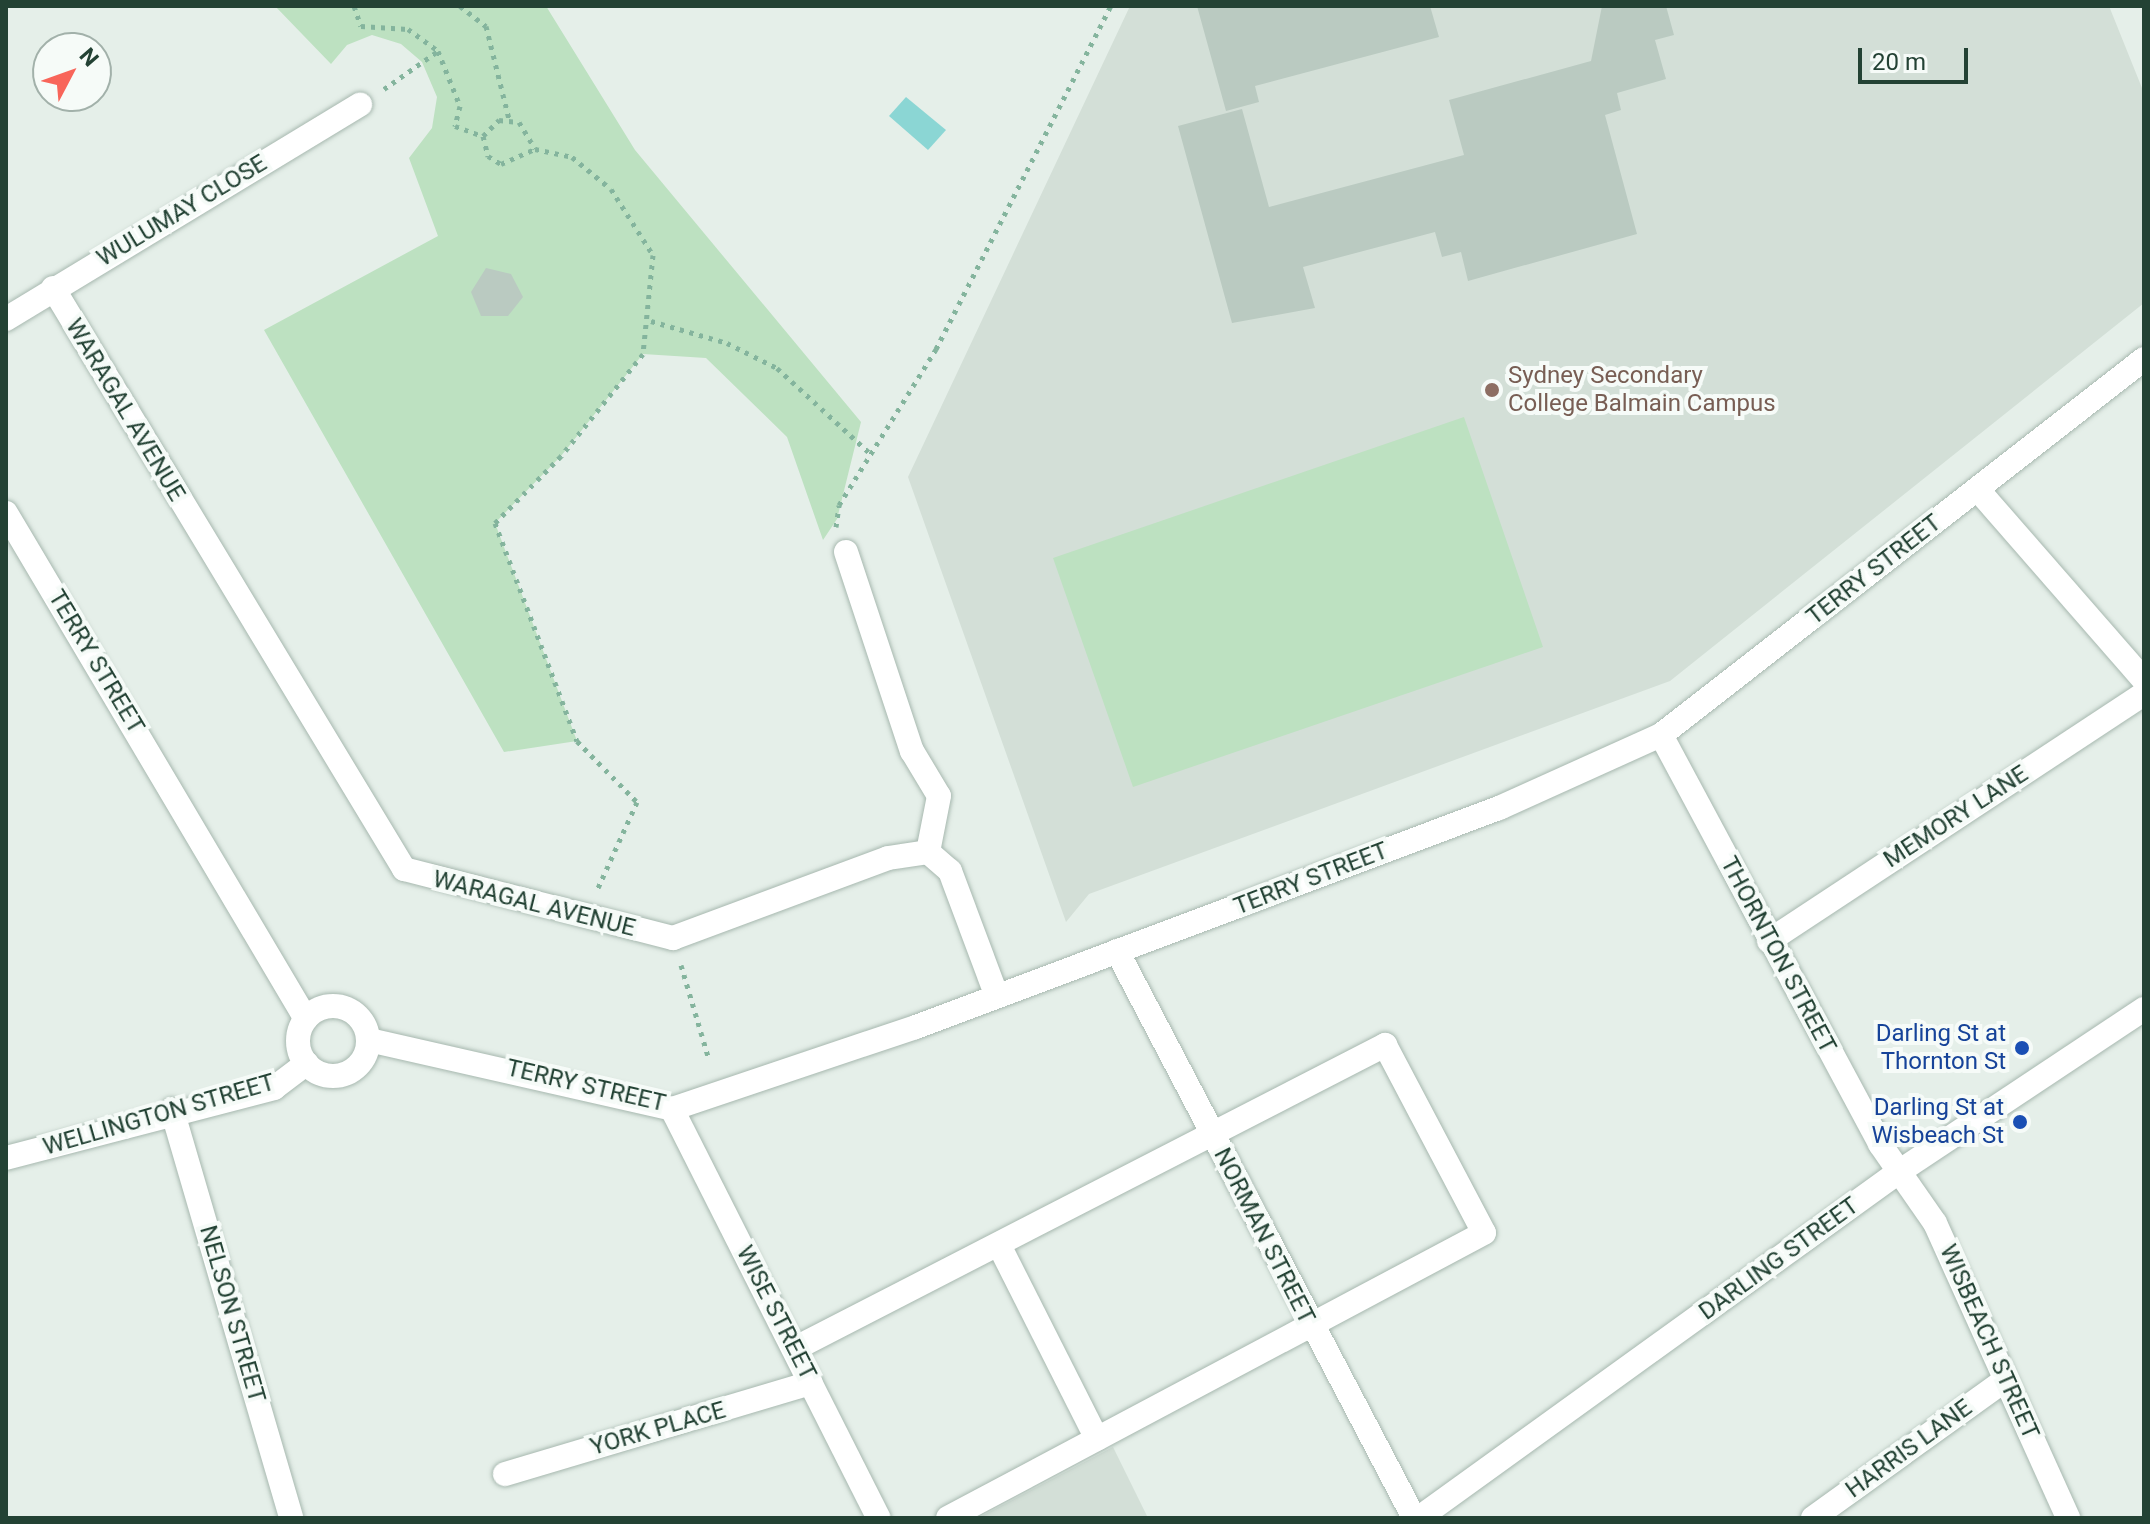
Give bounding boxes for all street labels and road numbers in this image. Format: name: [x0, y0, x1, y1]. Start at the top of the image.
street label: WULUMAY CLOSE: [92, 149, 272, 273]
street label: WARAGAL AVENUE: [59, 314, 191, 506]
street label: TERRY STREET: [1801, 509, 1947, 631]
street label: TERRY STREET: [42, 585, 150, 739]
street label: MEMORY LANE: [1878, 760, 2034, 874]
street label: TERRY STREET: [1230, 836, 1392, 922]
street label: THORNTON STREET: [1714, 852, 1842, 1058]
street label: WARAGAL AVENUE: [430, 865, 638, 943]
street label: TERRY STREET: [504, 1054, 668, 1118]
street label: WELLINGTON STREET: [40, 1068, 278, 1162]
street label: NORMAN STREET: [1207, 1143, 1321, 1329]
street label: DARLING STREET: [1694, 1192, 1864, 1326]
street label: NELSON STREET: [193, 1222, 271, 1406]
street label: WISBEACH STREET: [1933, 1240, 2045, 1444]
street label: WISE STREET: [730, 1241, 822, 1385]
street label: HARRIS LANE: [1840, 1394, 1978, 1504]
street label: YORK PLACE: [587, 1396, 729, 1462]

